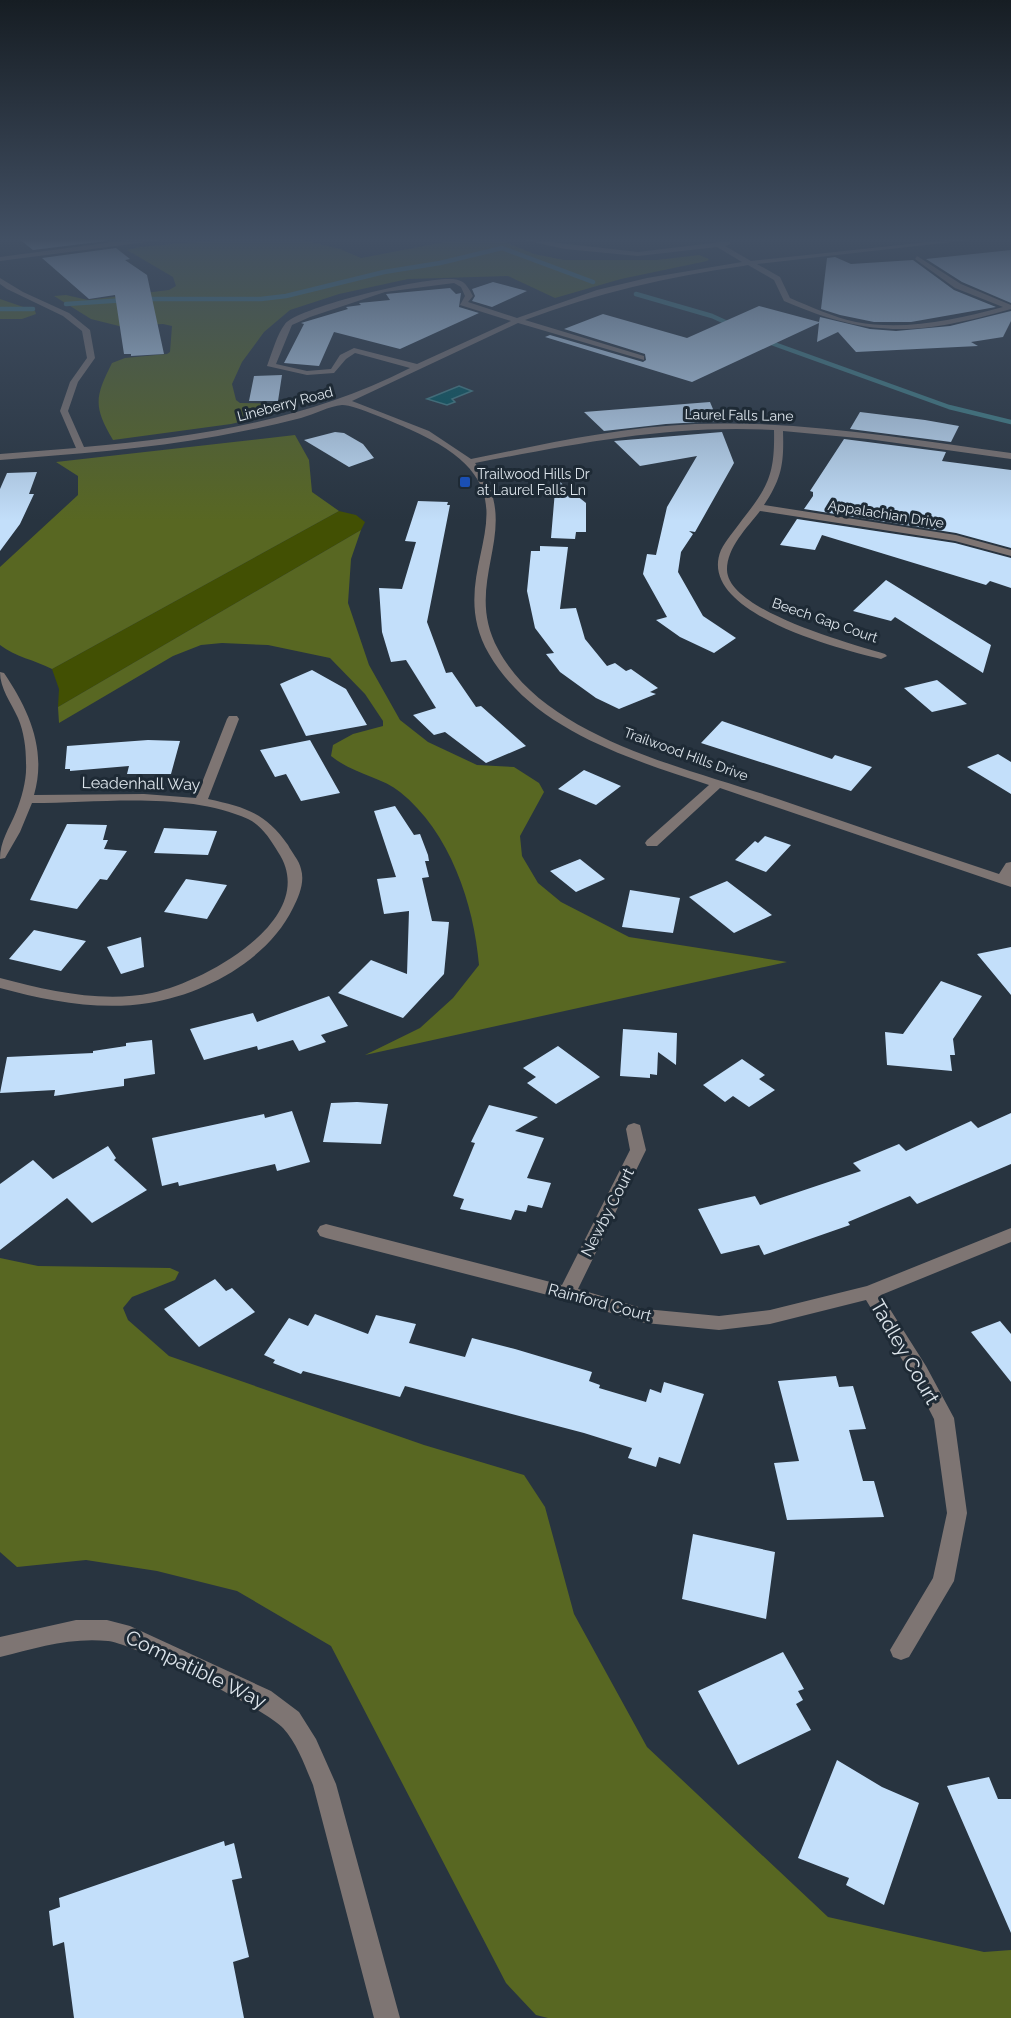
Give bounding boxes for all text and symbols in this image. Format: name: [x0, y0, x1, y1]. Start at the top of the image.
street label: Lineberry Road: [235, 384, 335, 424]
street label: Laurel Falls Lane: [684, 406, 794, 424]
place label: Trailwood Hills Dr at Laurel Falls Ln: [477, 466, 590, 498]
marker: Trailwood Hills Dr at Laurel Falls Ln: [458, 475, 472, 489]
street label: Appalachian Drive: [827, 497, 945, 531]
street label: Beech Gap Court: [770, 594, 880, 646]
street label: Trailwood Hills Drive: [622, 724, 750, 784]
street label: Leadenhall Way: [81, 773, 201, 794]
street label: Newby Court: [577, 1164, 638, 1260]
street label: Rainford Court: [546, 1279, 654, 1326]
street label: Tadley Court: [865, 1295, 945, 1409]
street label: Compatible Way: [122, 1625, 270, 1713]

